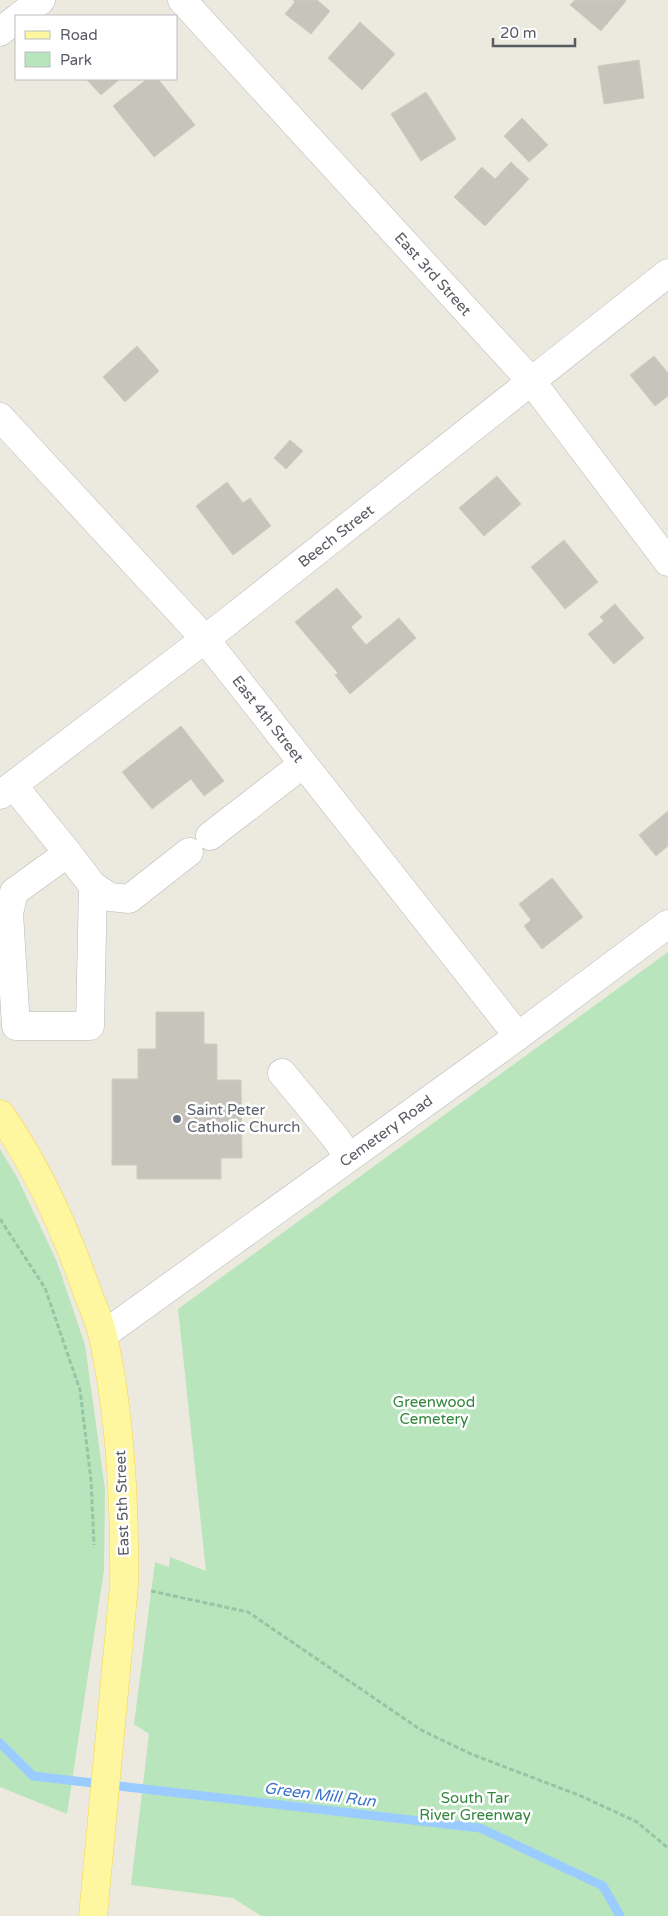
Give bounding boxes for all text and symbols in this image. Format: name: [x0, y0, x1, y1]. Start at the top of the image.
legend: [15, 15, 178, 80]
scale bar: [493, 15, 576, 47]
text: 20 m: [500, 24, 537, 42]
text: Road: [60, 26, 98, 44]
text: Park: [60, 51, 92, 69]
street label: East 3rd Street: [391, 229, 475, 320]
street label: Beech Street: [295, 501, 378, 571]
street label: East 4th Street: [228, 672, 308, 766]
street label: Cemetery Road: [336, 1091, 436, 1171]
place label: Saint Peter Catholic Church: [187, 1101, 300, 1136]
marker: Saint Peter Catholic Church: [171, 1113, 183, 1125]
park label: Greenwood Cemetery: [393, 1393, 475, 1428]
street label: East 5th Street: [111, 1450, 133, 1556]
water label: Green Mill Run: [263, 1778, 378, 1812]
park label: South Tar River Greenway: [419, 1789, 531, 1824]

